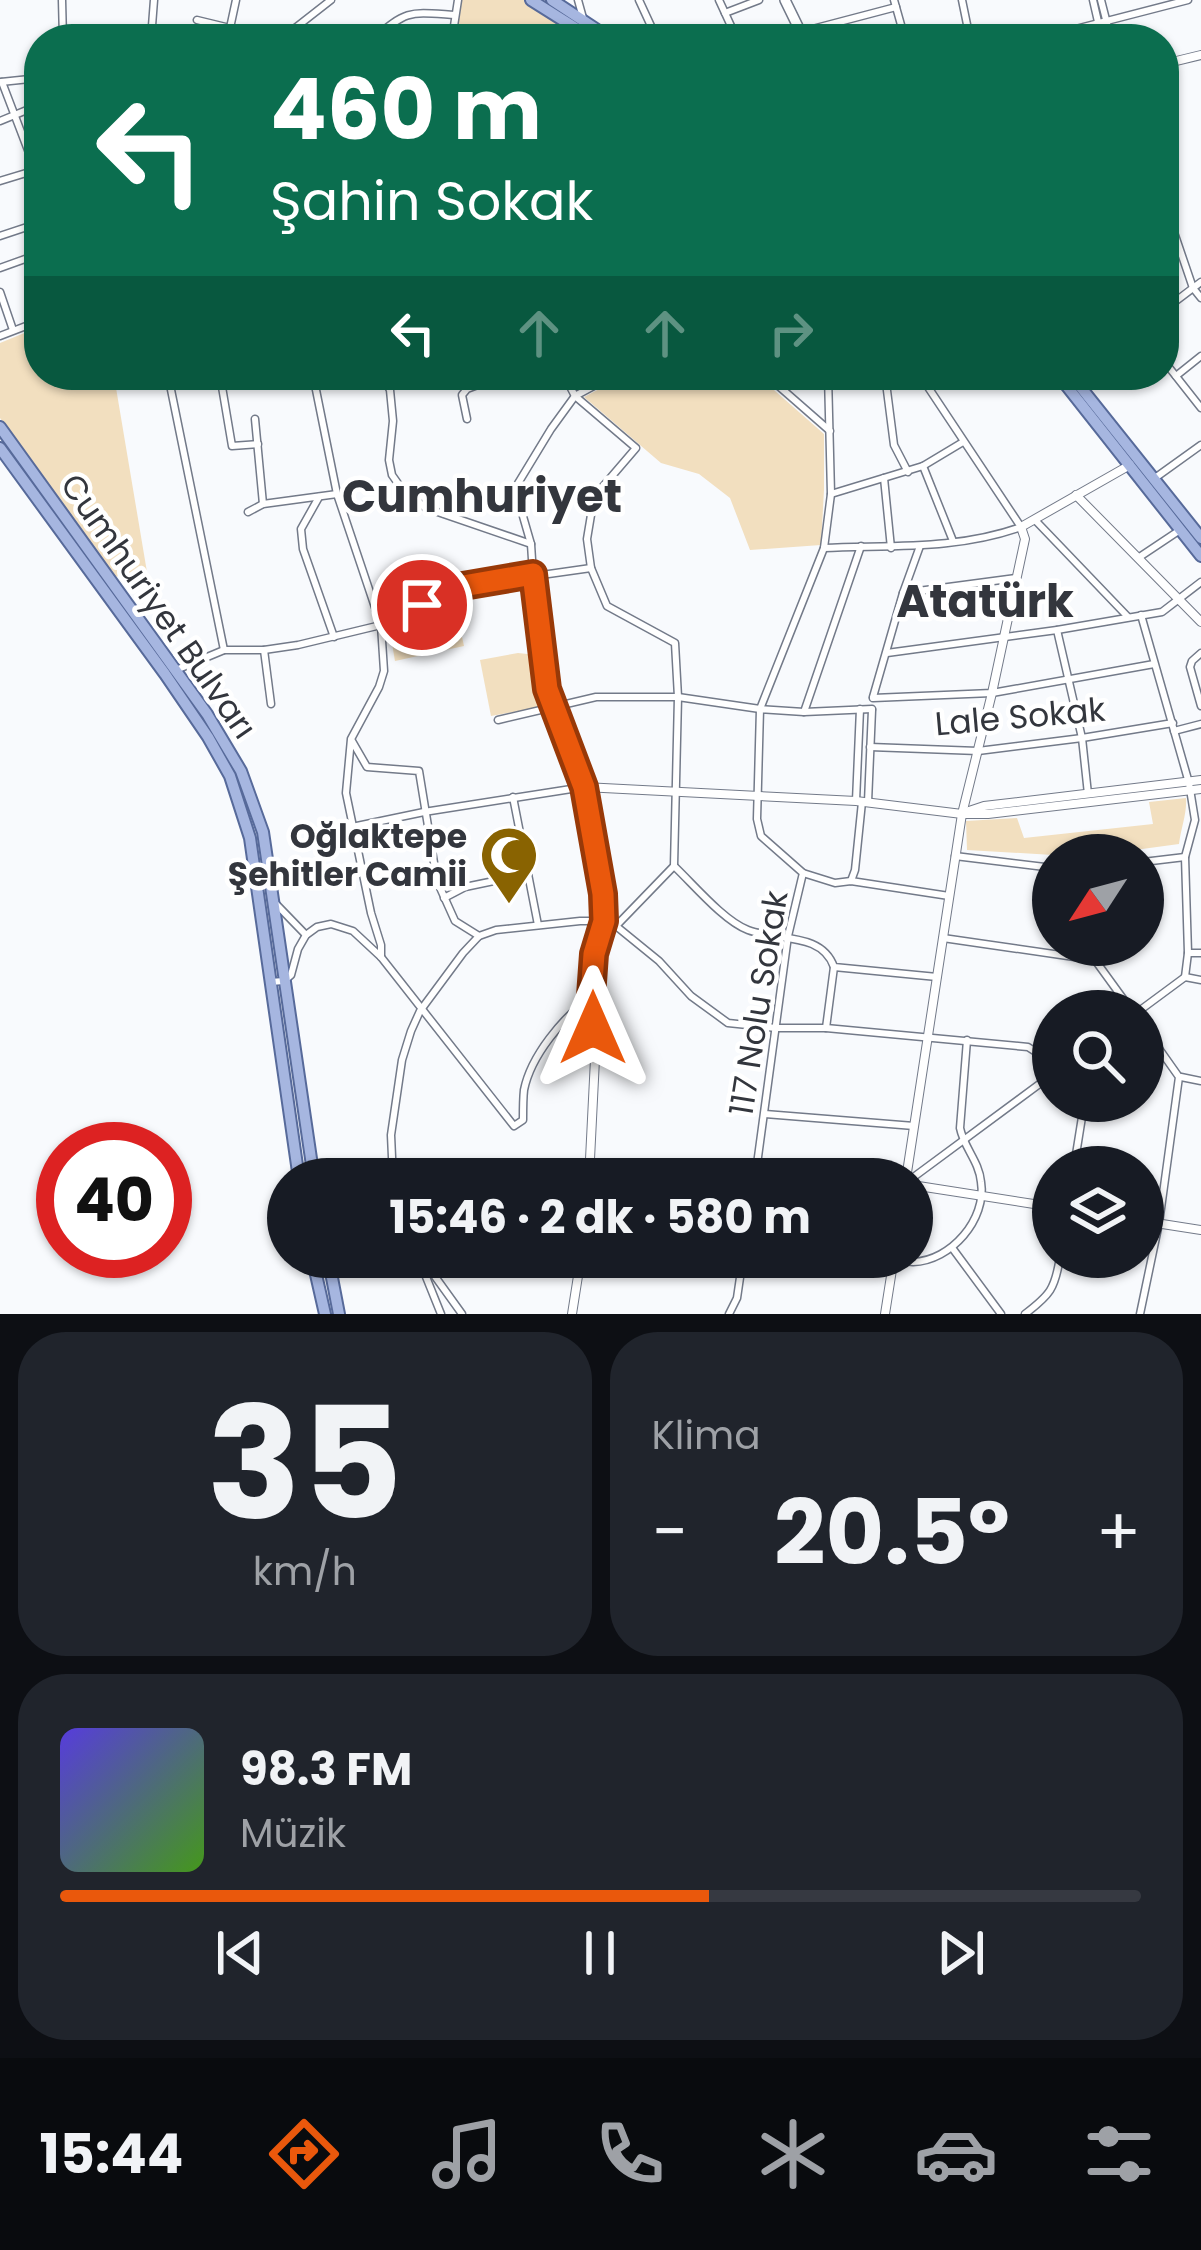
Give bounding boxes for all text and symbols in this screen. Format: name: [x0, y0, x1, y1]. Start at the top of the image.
text: 460 m: [270, 51, 542, 168]
icon: left: [72, 72, 228, 228]
text: Şahin Sokak: [270, 163, 593, 239]
icon: left: [380, 300, 446, 366]
icon: ahead: [506, 300, 572, 366]
icon: ahead: [632, 300, 698, 366]
icon: right: [758, 300, 824, 366]
street label: Cumhuriyet Bulvarı: [49, 464, 268, 748]
district label: Cumhuriyet: [342, 465, 622, 528]
pin: [371, 554, 473, 656]
district label: Atatürk: [896, 570, 1074, 633]
icon: arrive: [389, 572, 455, 638]
street label: Lale Sokak: [933, 686, 1107, 747]
place label: Oğlaktepe Şehitler Camii: [228, 813, 467, 898]
mosque icon: Oğlaktepe Şehitler Camii: [478, 824, 540, 906]
north arrow: [1032, 834, 1164, 966]
map controls: [1032, 834, 1164, 1278]
street label: 117 Nolu Sokak: [718, 887, 799, 1119]
position arrow: [530, 965, 656, 1091]
button: search: [1032, 990, 1164, 1122]
speed limit sign: 40: [36, 1122, 192, 1278]
button: layers: [1032, 1146, 1164, 1278]
text: 15:46 · 2 dk · 580 m: [389, 1186, 811, 1249]
text: 35: [207, 1354, 403, 1573]
text: Klima: [652, 1408, 761, 1463]
text: 20.5°: [774, 1469, 1010, 1596]
text: −: [652, 1486, 688, 1578]
text: +: [1096, 1486, 1141, 1578]
text: km/h: [253, 1544, 357, 1599]
text: 98.3 FM: [240, 1738, 412, 1801]
text: Müzik: [240, 1806, 346, 1861]
icon: previous: [207, 1920, 273, 1986]
icon: pause: [567, 1920, 633, 1986]
icon: next: [928, 1920, 994, 1986]
icon: directions: [262, 2112, 346, 2196]
icon: music: [425, 2112, 509, 2196]
icon: phone: [588, 2112, 672, 2196]
icon: climate: [751, 2112, 835, 2196]
icon: car: [914, 2112, 998, 2196]
icon: filters: [1077, 2112, 1161, 2196]
text: 15:44: [40, 2116, 183, 2192]

